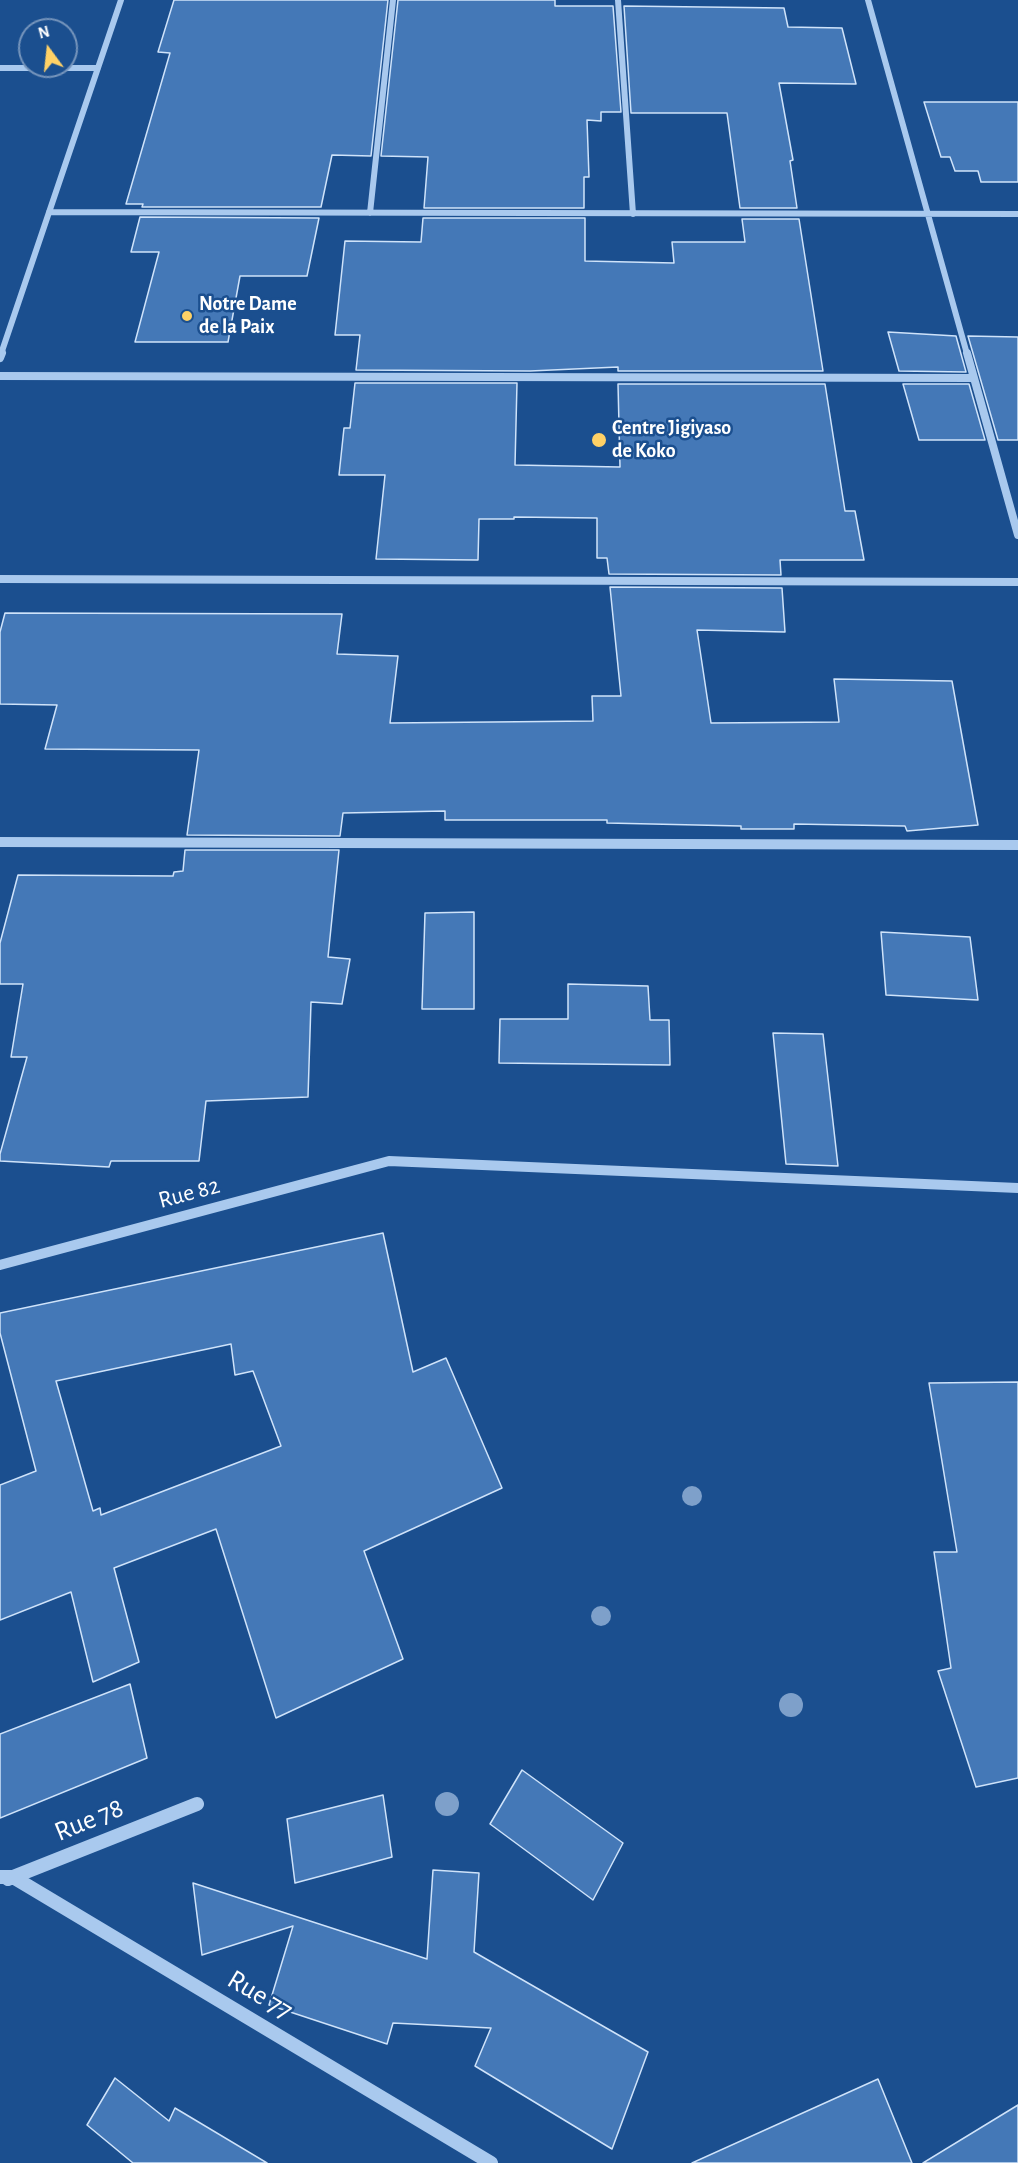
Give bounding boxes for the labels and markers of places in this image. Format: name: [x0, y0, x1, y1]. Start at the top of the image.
place label: Notre Dame de la Paix: [199, 292, 297, 339]
marker: Notre Dame de la Paix: [180, 309, 194, 323]
place label: Centre Jigiyaso de Koko: [612, 416, 731, 463]
marker: Centre Jigiyaso de Koko: [590, 431, 608, 449]

